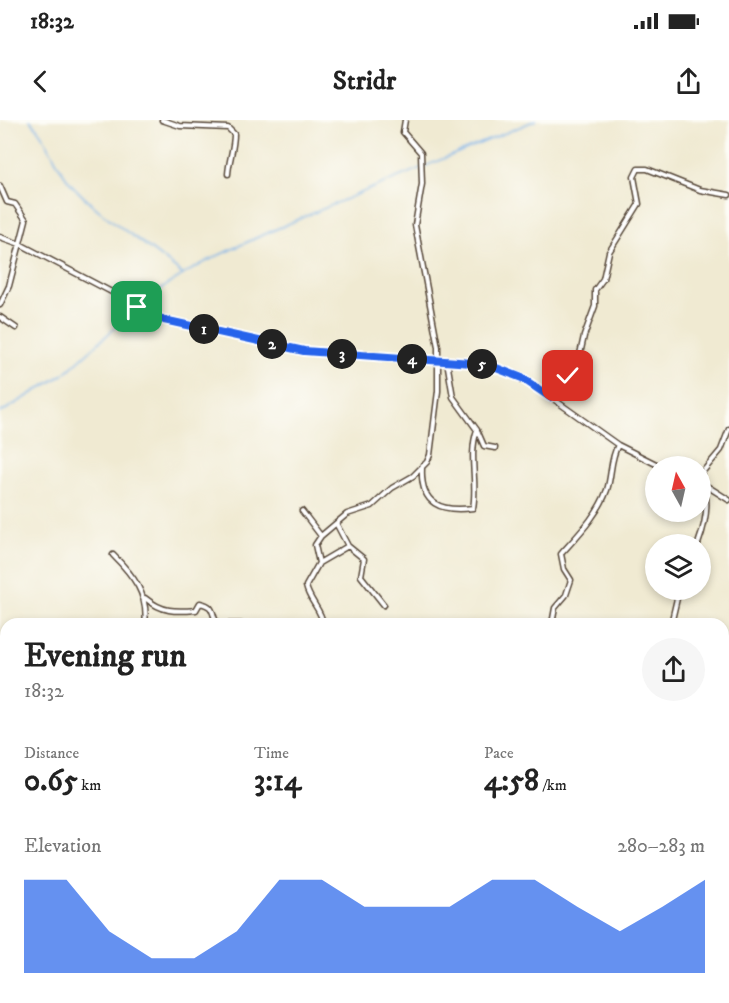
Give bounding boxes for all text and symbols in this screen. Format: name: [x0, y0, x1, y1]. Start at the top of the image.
text: 18:32: [30, 8, 74, 35]
text: Stridr: [333, 64, 396, 98]
icon: back: [24, 65, 57, 98]
icon: share: [672, 65, 705, 98]
pin: [111, 281, 162, 332]
icon: arrive: [120, 290, 153, 323]
pin: 1: [189, 314, 219, 344]
text: 1: [201, 319, 207, 339]
pin: 2: [257, 329, 287, 359]
text: 2: [268, 334, 276, 354]
pin: 3: [327, 339, 357, 369]
text: 3: [339, 344, 345, 364]
pin: 4: [397, 344, 427, 374]
text: 4: [407, 349, 417, 369]
pin: 5: [467, 349, 497, 379]
pin: [542, 350, 593, 401]
text: 5: [478, 354, 486, 374]
icon: check: [551, 359, 584, 392]
north arrow: [645, 456, 711, 522]
map controls: [645, 456, 711, 600]
button: layers: [645, 534, 711, 600]
text: Evening run: [24, 636, 186, 677]
button: share: [642, 638, 705, 701]
text: 18:32: [24, 679, 64, 704]
text: Distance: [24, 743, 79, 763]
text: Time: [254, 743, 289, 763]
text: Pace: [484, 743, 514, 763]
text: 0.65: [24, 763, 78, 800]
text: 3:14: [254, 763, 301, 800]
text: 4:58: [484, 763, 539, 800]
text: km: [78, 775, 101, 795]
text: /km: [539, 775, 567, 795]
text: Elevation: [24, 834, 101, 859]
text: 280–283 m: [617, 834, 705, 859]

